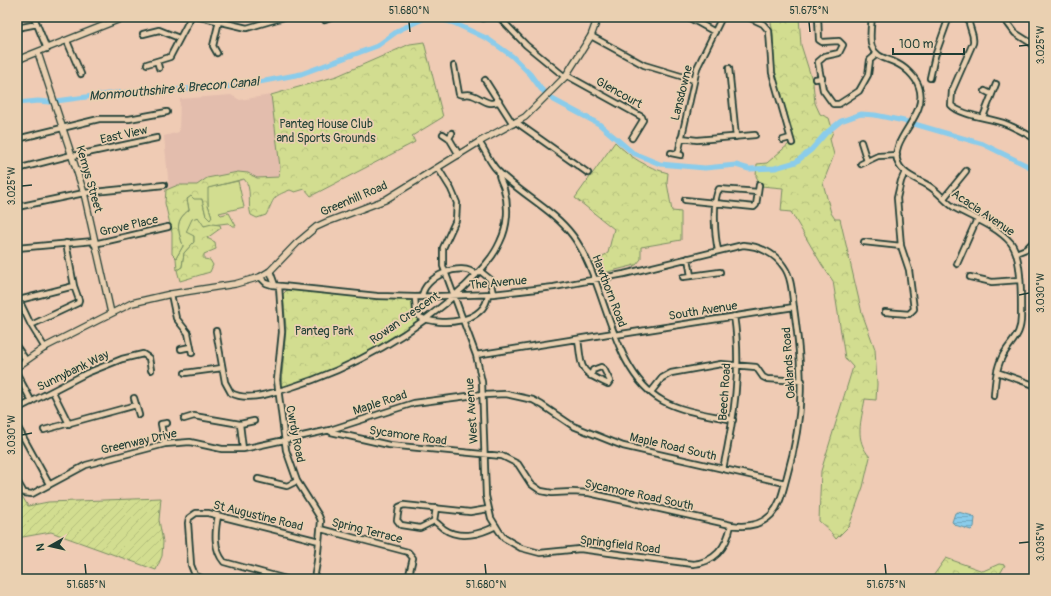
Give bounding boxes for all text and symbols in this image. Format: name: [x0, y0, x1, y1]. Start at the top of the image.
text: 51.680°N: [389, 5, 429, 17]
text: 51.675°N: [789, 5, 829, 17]
text: 3.025°W: [1035, 25, 1047, 64]
scale bar: [893, 30, 964, 56]
text: 100 m: [899, 37, 934, 52]
street label: Lansdowne: [668, 64, 696, 122]
water label: Monmouthshire & Brecon Canal: [88, 73, 262, 104]
street label: Glencourt: [593, 74, 645, 112]
park label: Panteg House Club and Sports Grounds: [276, 117, 376, 146]
street label: East View: [99, 123, 149, 147]
street label: Kemys Street: [72, 144, 106, 215]
text: 3.025°W: [6, 166, 18, 205]
street label: Greenhill Road: [318, 178, 390, 220]
street label: Acacia Avenue: [949, 186, 1017, 240]
street label: Grove Place: [98, 212, 160, 240]
street label: Hawthorn Road: [588, 253, 630, 330]
street label: The Avenue: [469, 273, 527, 293]
text: 3.030°W: [1035, 273, 1047, 313]
street label: Rowan Crescent: [367, 288, 443, 348]
street label: South Avenue: [668, 298, 739, 324]
park label: Panteg Park: [295, 324, 353, 339]
street label: Oaklands Road: [779, 327, 799, 399]
street label: Sunnybank Way: [35, 347, 111, 395]
street label: Beech Road: [716, 363, 735, 421]
street label: West Avenue: [462, 378, 482, 444]
street label: Maple Road: [351, 387, 409, 419]
street label: Cwrdy Road: [282, 404, 308, 464]
text: 3.030°W: [6, 415, 18, 455]
street label: Sycamore Road: [368, 423, 448, 449]
street label: Greenway Drive: [100, 426, 178, 458]
street label: Maple Road South: [628, 430, 718, 464]
street label: Sycamore Road South: [583, 476, 695, 514]
street label: St Augustine Road: [211, 498, 305, 534]
street label: Spring Terrace: [330, 515, 404, 547]
text: 3.035°W: [1035, 522, 1047, 561]
north arrow: [30, 526, 70, 566]
street label: Springfield Road: [579, 533, 661, 557]
text: N: [34, 542, 48, 552]
text: 51.685°N: [67, 579, 106, 591]
text: 51.680°N: [466, 579, 506, 591]
text: 51.675°N: [866, 579, 906, 591]

